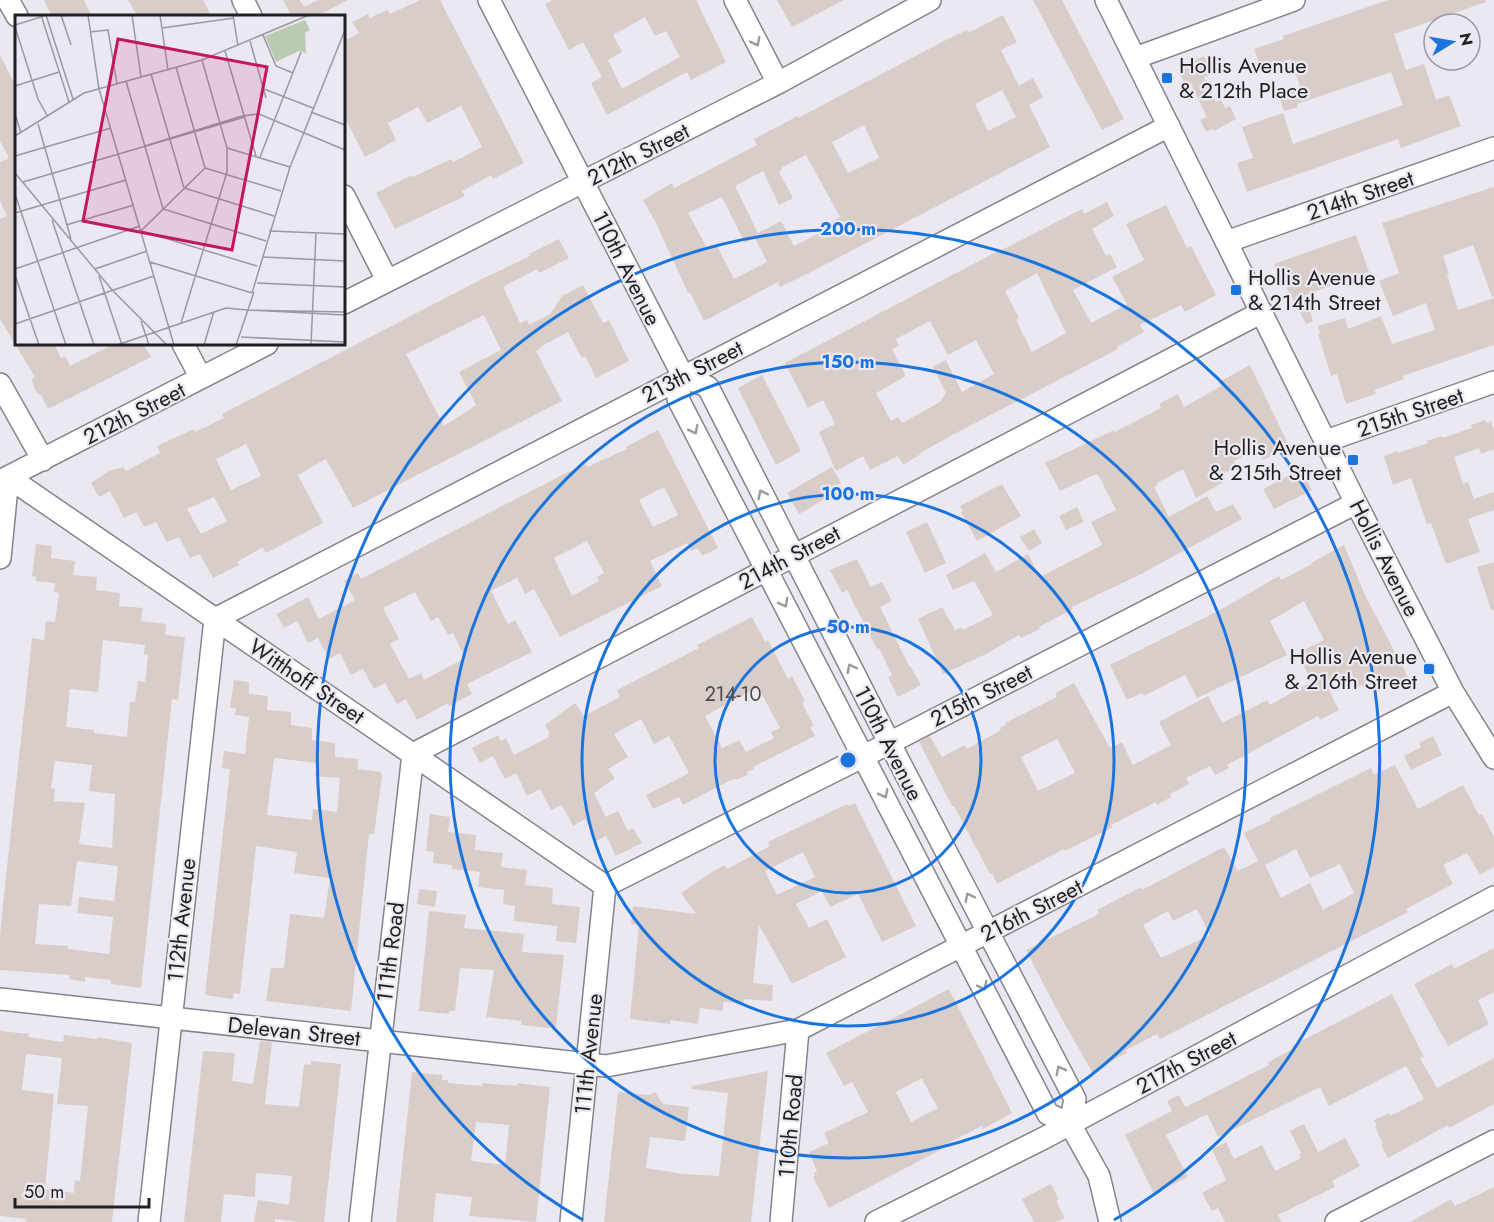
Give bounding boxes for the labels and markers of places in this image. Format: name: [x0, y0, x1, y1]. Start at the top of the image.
place label: Hollis Avenue & 212th Place: [1179, 49, 1308, 106]
marker: Hollis Avenue & 212th Place: [1160, 71, 1174, 85]
place label: Hollis Avenue & 214th Street: [1248, 261, 1381, 318]
marker: Hollis Avenue & 214th Street: [1229, 283, 1243, 297]
place label: Hollis Avenue & 215th Street: [1209, 431, 1342, 488]
marker: Hollis Avenue & 215th Street: [1346, 453, 1360, 467]
place label: Hollis Avenue & 216th Street: [1285, 640, 1418, 697]
marker: Hollis Avenue & 216th Street: [1422, 662, 1436, 676]
centre of rings: [838, 750, 858, 770]

